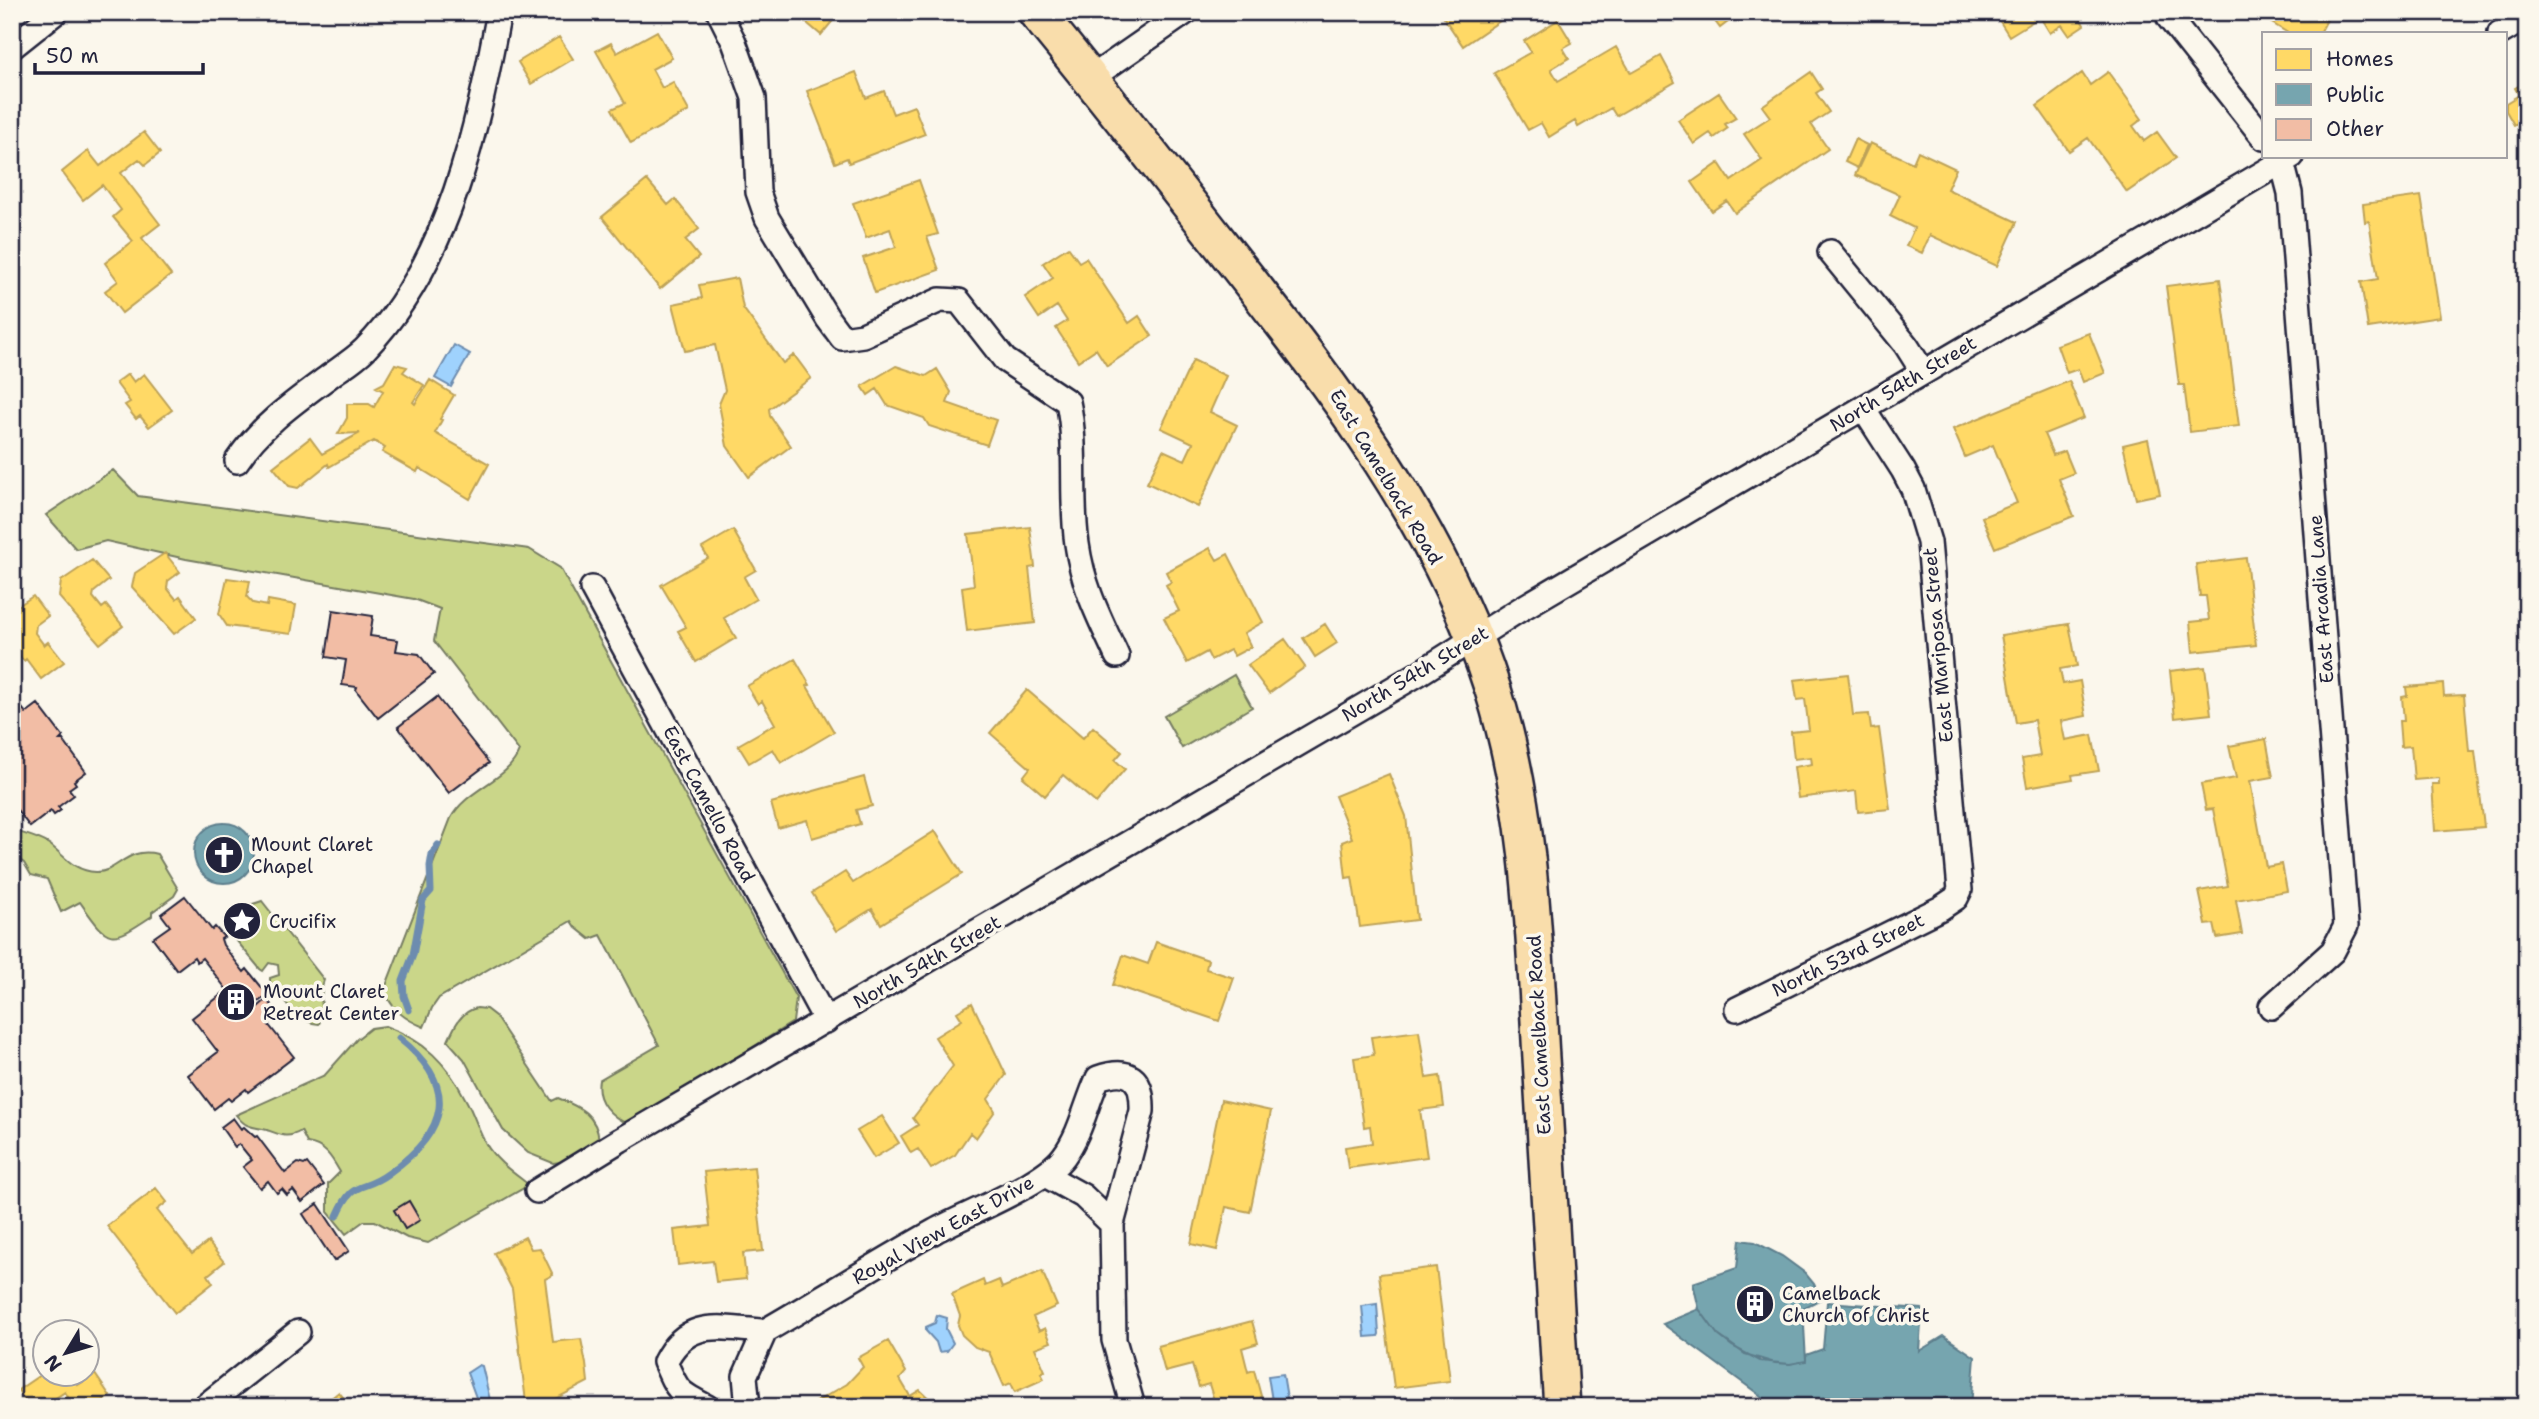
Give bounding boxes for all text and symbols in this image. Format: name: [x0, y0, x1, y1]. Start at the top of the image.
scale bar: [35, 32, 203, 76]
legend: [2262, 32, 2508, 158]
text: 50 m: [46, 42, 99, 70]
text: Homes: [2326, 45, 2394, 73]
text: Public: [2326, 81, 2385, 109]
text: Other: [2326, 115, 2384, 143]
street label: North 54th Street: [1825, 330, 1981, 438]
street label: East Camelback Road: [1324, 385, 1448, 569]
street label: East Arcadia Lane: [2303, 514, 2339, 684]
street label: East Mariposa Street: [1917, 546, 1959, 744]
street label: North 54th Street: [1337, 620, 1493, 728]
street label: East Camello Road: [657, 721, 761, 887]
place label: Mount Claret Chapel: [251, 832, 373, 879]
church icon: Mount Claret Chapel: [203, 834, 245, 876]
place icon: Crucifix: [221, 900, 263, 942]
street label: North 53rd Street: [1768, 907, 1928, 1003]
place label: Crucifix: [269, 909, 336, 934]
street label: North 54th Street: [848, 909, 1006, 1015]
street label: East Camelback Road: [1521, 934, 1557, 1136]
place label: Mount Claret Retreat Center: [263, 979, 399, 1026]
building icon: Mount Claret Retreat Center: [215, 981, 257, 1023]
street label: Royal View East Drive: [848, 1170, 1038, 1290]
place label: Camelback Church of Christ: [1782, 1281, 1930, 1328]
building icon: Camelback Church of Christ: [1734, 1283, 1776, 1325]
north arrow: [32, 1318, 102, 1388]
text: N: [39, 1350, 67, 1377]

